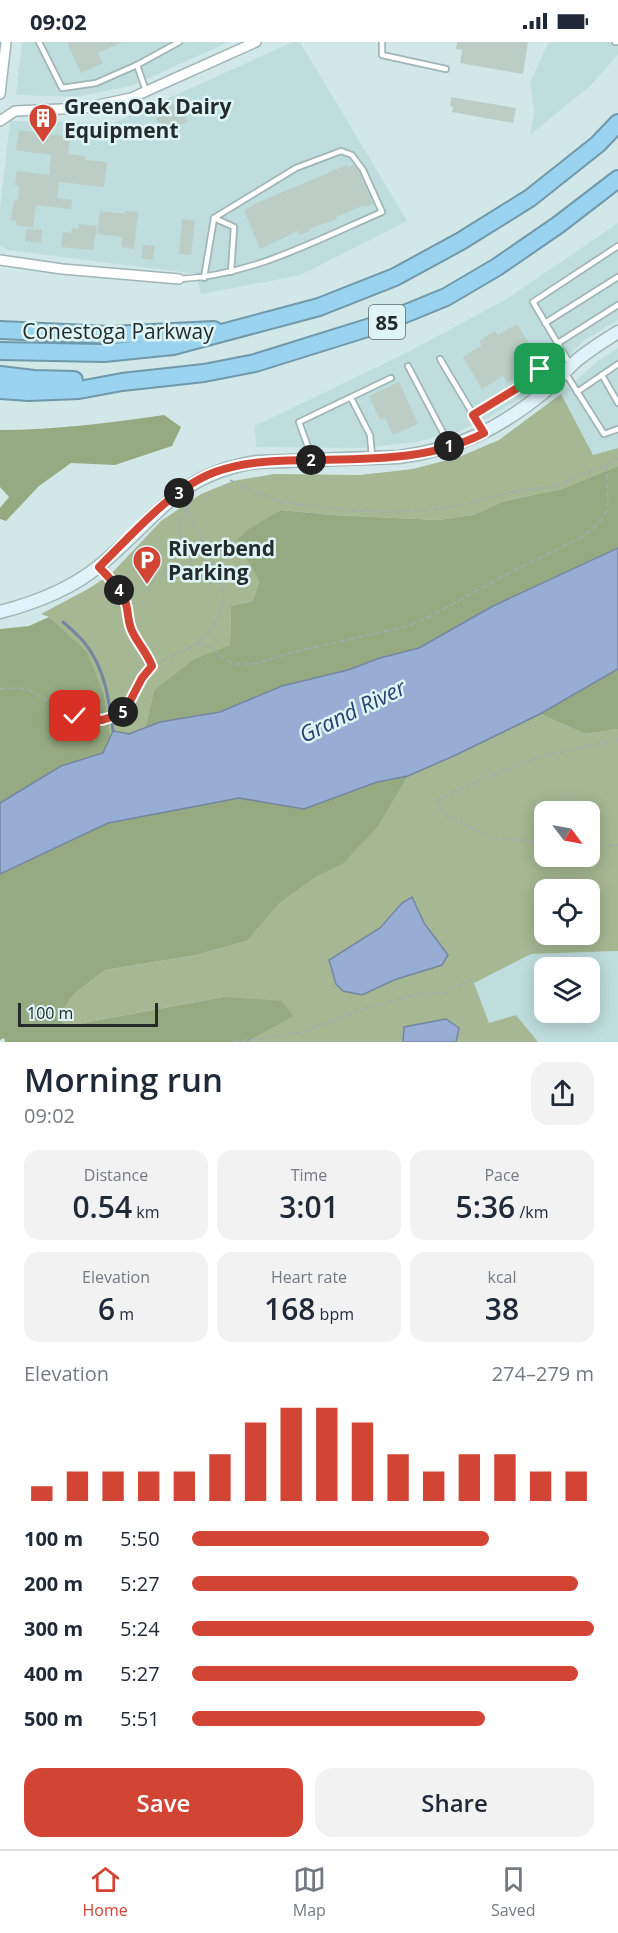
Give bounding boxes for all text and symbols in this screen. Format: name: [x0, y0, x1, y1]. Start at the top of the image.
text: 09:02: [30, 6, 87, 36]
place label: GreenOak Dairy Equipment: [64, 92, 231, 144]
building icon: GreenOak Dairy Equipment: [27, 102, 59, 144]
road number: 85: [369, 305, 405, 339]
street label: Conestoga Parkway: [22, 317, 214, 345]
pin: [514, 343, 565, 394]
icon: arrive: [523, 352, 556, 385]
pin: 1: [434, 431, 464, 461]
text: 1: [444, 435, 454, 457]
pin: 2: [296, 445, 326, 475]
text: 2: [306, 449, 316, 471]
pin: 3: [164, 478, 194, 508]
text: 3: [174, 482, 184, 504]
place label: Riverbend Parking: [168, 534, 275, 586]
parking icon: Riverbend Parking: [131, 544, 163, 586]
pin: 4: [104, 575, 134, 605]
text: 4: [114, 579, 124, 601]
water label: Grand River: [294, 671, 411, 749]
pin: [49, 690, 100, 741]
pin: 5: [108, 697, 138, 727]
icon: check: [58, 699, 91, 732]
text: 5: [118, 701, 128, 723]
north arrow: [534, 801, 600, 867]
map controls: [534, 801, 600, 1023]
button: locate: [534, 879, 600, 945]
button: layers: [534, 957, 600, 1023]
scale bar: [18, 1000, 158, 1028]
text: 100 m: [27, 1002, 73, 1024]
text: Morning run: [24, 1057, 223, 1102]
button: share: [531, 1062, 594, 1125]
text: 09:02: [24, 1102, 75, 1129]
text: Distance: [84, 1164, 148, 1186]
text: Time: [291, 1164, 327, 1186]
text: Pace: [484, 1164, 520, 1186]
text: 0.54: [72, 1186, 132, 1227]
text: 3:01: [279, 1186, 339, 1227]
text: 5:36: [456, 1186, 515, 1227]
text: km: [132, 1201, 160, 1223]
text: /km: [515, 1201, 548, 1223]
text: Elevation: [82, 1266, 150, 1288]
text: Heart rate: [271, 1266, 347, 1288]
text: kcal: [488, 1266, 517, 1288]
text: 6: [98, 1288, 115, 1329]
text: 168: [264, 1288, 315, 1329]
text: 38: [485, 1288, 519, 1329]
text: m: [115, 1303, 134, 1325]
text: bpm: [315, 1303, 354, 1325]
text: Elevation: [24, 1360, 109, 1387]
text: 274–279 m: [492, 1360, 594, 1387]
text: 100 m: [24, 1525, 83, 1552]
text: 5:50: [120, 1525, 160, 1552]
text: 200 m: [24, 1570, 83, 1597]
text: 5:27: [120, 1570, 160, 1597]
text: 300 m: [24, 1615, 83, 1642]
text: 5:24: [120, 1615, 160, 1642]
text: 400 m: [24, 1660, 83, 1687]
text: 5:27: [120, 1660, 160, 1687]
text: 500 m: [24, 1705, 83, 1732]
text: 5:51: [120, 1705, 160, 1732]
button: Save: [24, 1768, 303, 1837]
button: Share: [315, 1768, 594, 1837]
tab: Home: [83, 1863, 128, 1921]
tab: Map: [293, 1863, 326, 1921]
tab: Saved: [491, 1863, 535, 1921]

